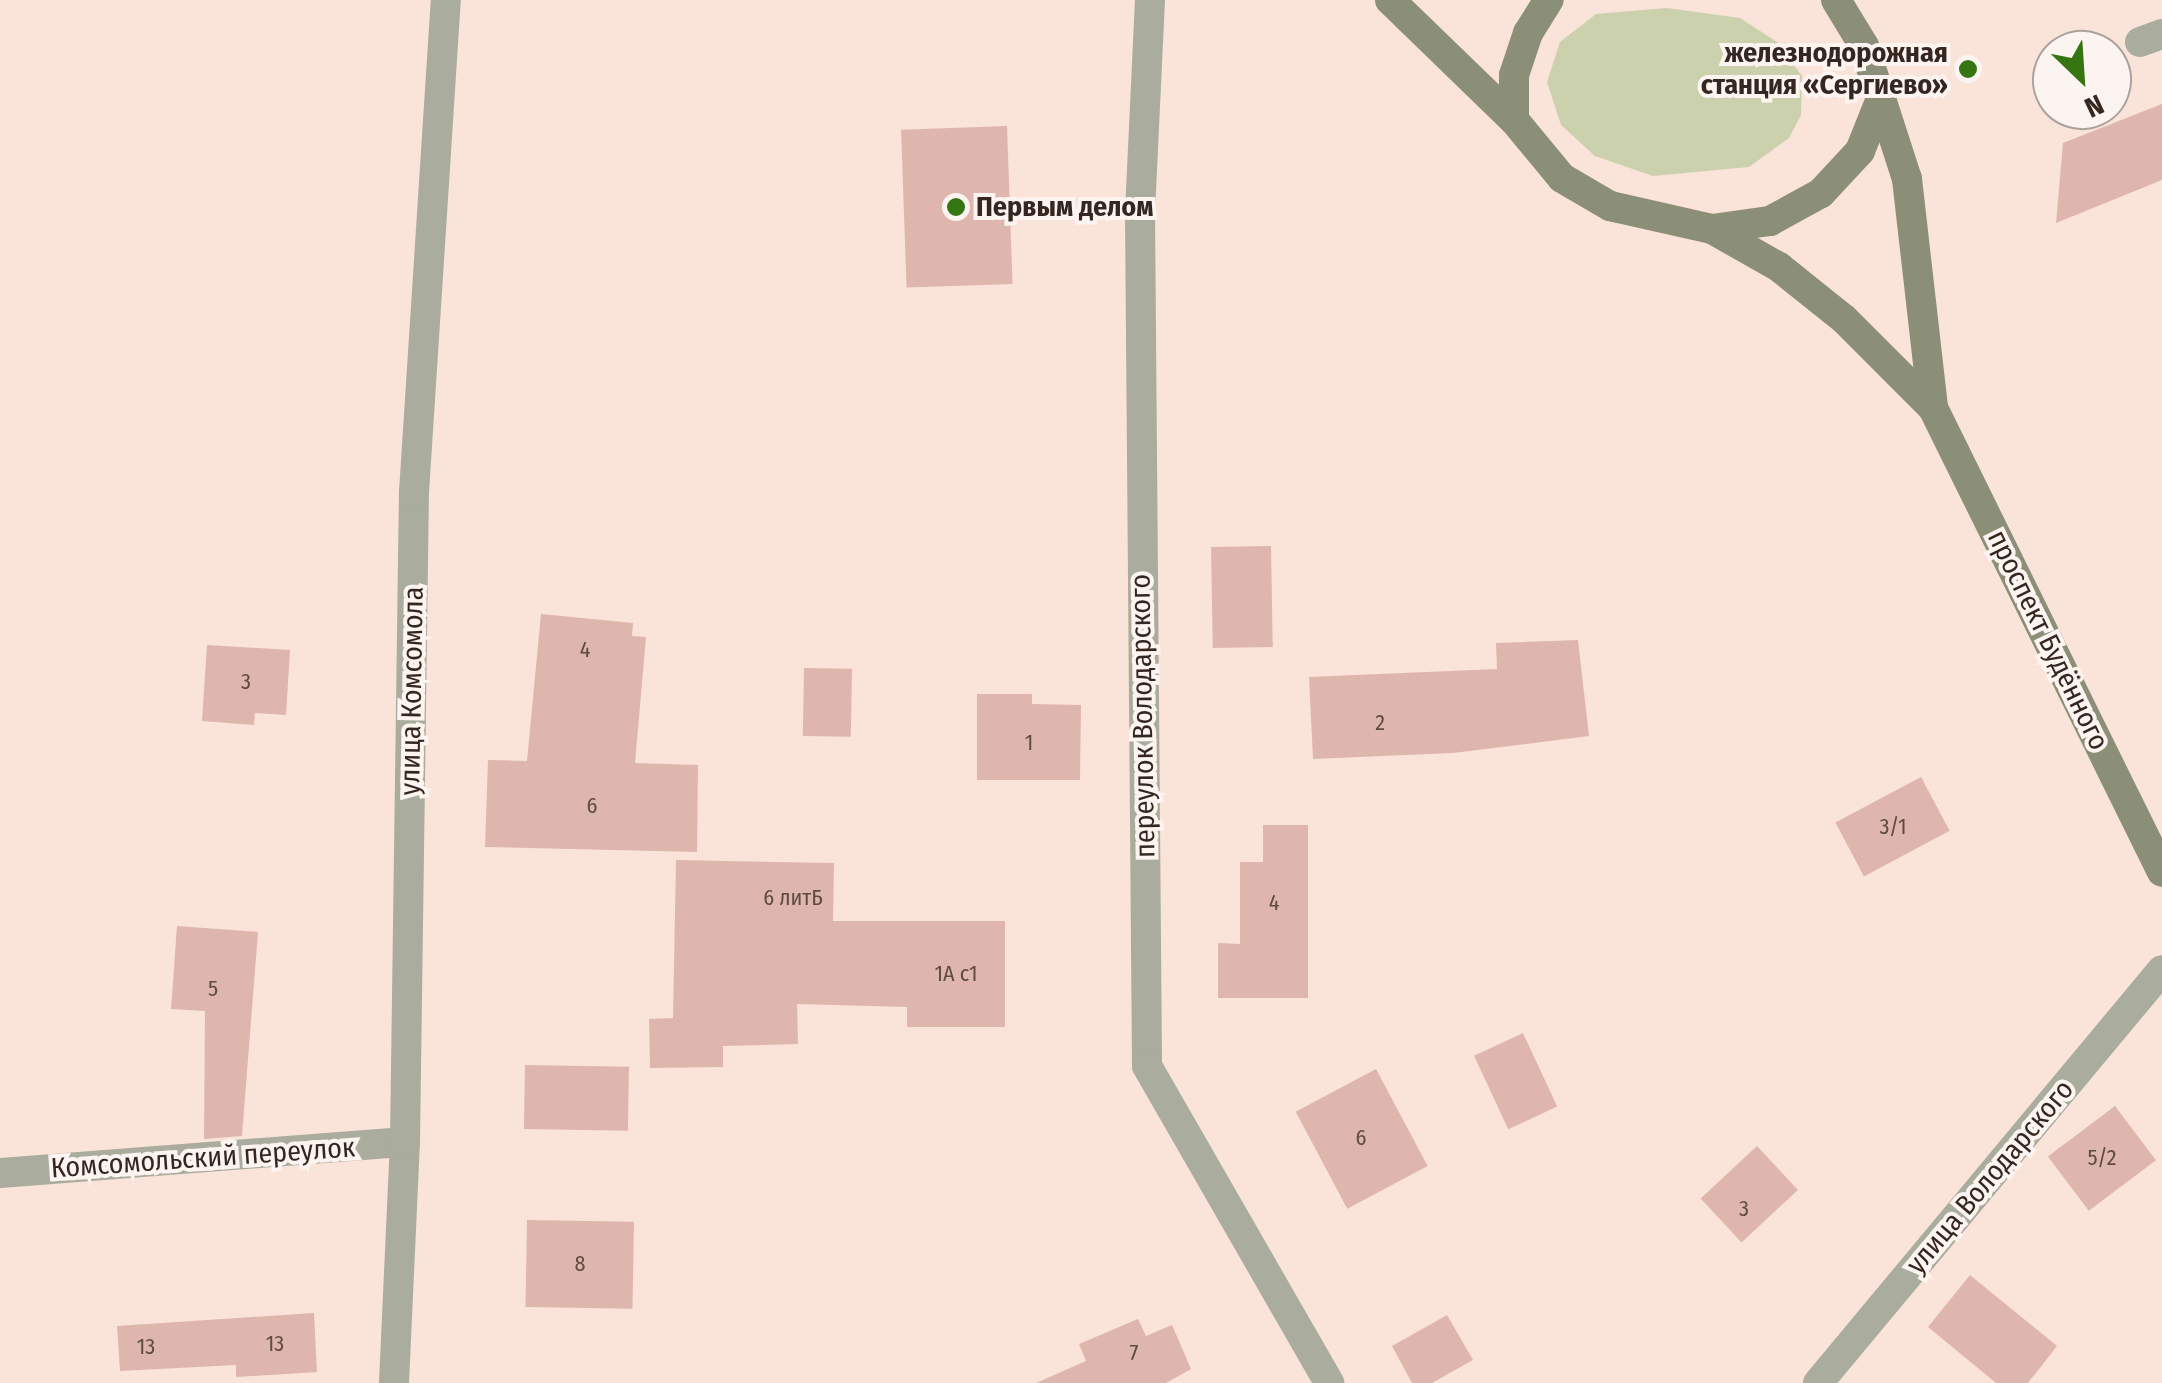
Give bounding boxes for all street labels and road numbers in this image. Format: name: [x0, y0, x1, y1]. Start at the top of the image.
street label: проспект Будённого: [1980, 525, 2116, 755]
street label: переулок Володарского: [1124, 574, 1162, 858]
street label: улица Комсомола: [393, 586, 431, 796]
street label: улица Володарского: [1899, 1073, 2081, 1281]
street label: Комсомольский переулок: [50, 1131, 356, 1185]

